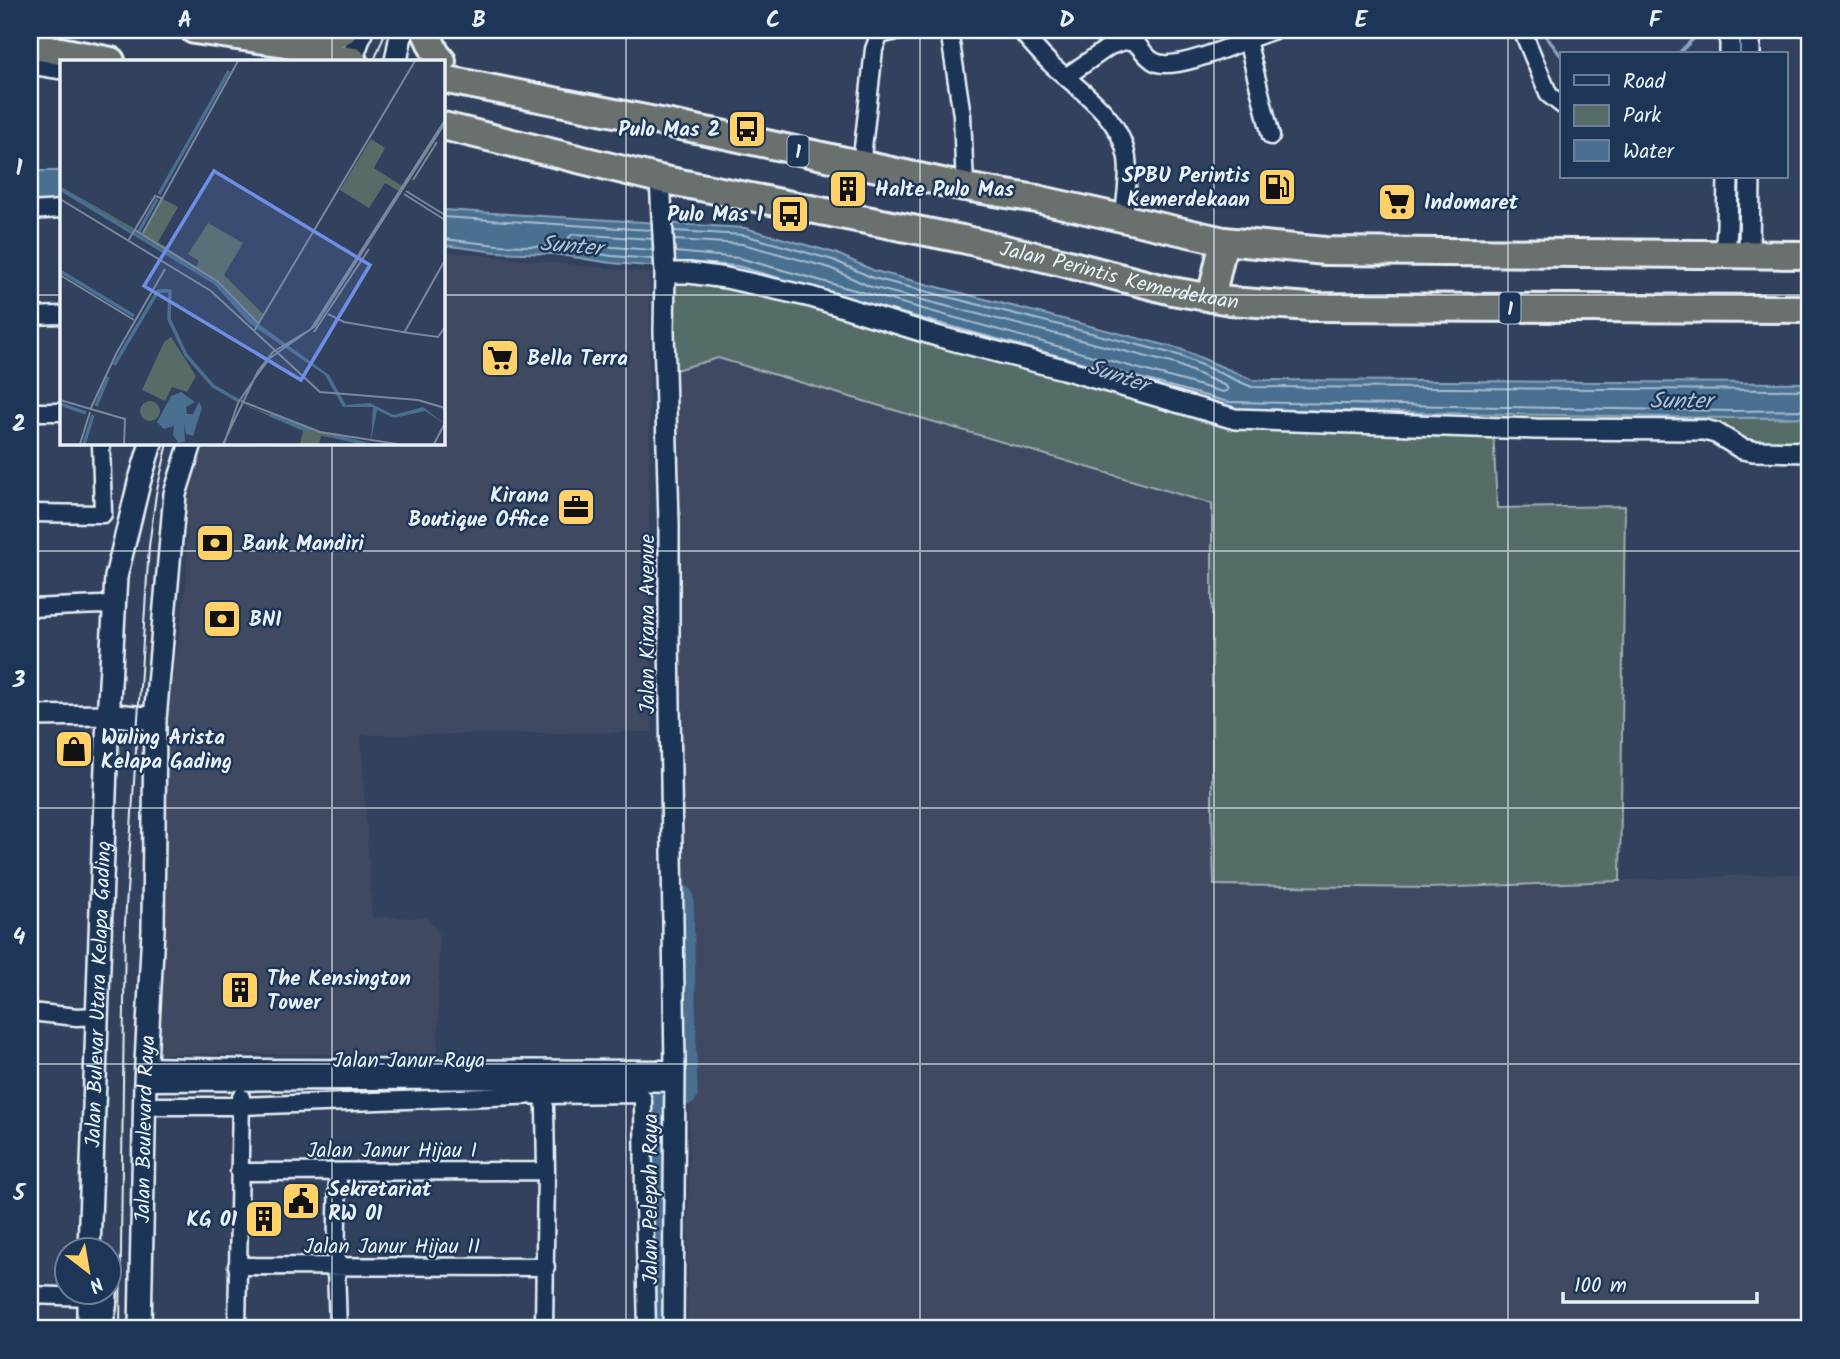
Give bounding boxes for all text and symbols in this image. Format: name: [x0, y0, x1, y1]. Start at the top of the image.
text: A: [178, 3, 192, 39]
text: B: [472, 3, 486, 39]
text: C: [766, 3, 780, 39]
text: D: [1059, 3, 1075, 39]
text: E: [1355, 3, 1369, 39]
text: F: [1649, 3, 1663, 39]
legend: [1560, 52, 1787, 178]
inset map: [60, 60, 444, 444]
text: Road: [1623, 66, 1666, 99]
text: Park: [1623, 100, 1661, 133]
bus stop icon: Pulo Mas 2: [726, 108, 768, 150]
place label: Pulo Mas 2: [618, 114, 720, 147]
road number: 1: [788, 136, 808, 167]
text: Water: [1623, 136, 1675, 169]
text: 1: [16, 151, 23, 187]
place label: SPBU Perintis Kemerdekaan: [1122, 160, 1250, 217]
fuel station icon: SPBU Perintis Kemerdekaan: [1256, 166, 1298, 208]
building icon: Halte Pulo Mas: [827, 168, 869, 210]
place label: Halte Pulo Mas: [875, 174, 1014, 207]
supermarket icon: Indomaret: [1376, 181, 1418, 223]
place label: Indomaret: [1424, 187, 1519, 220]
bus stop icon: Pulo Mas 1: [769, 193, 811, 235]
place label: Pulo Mas 1: [667, 199, 764, 232]
water label: Sunter: [538, 226, 608, 268]
street label: Jalan Perintis Kemerdekaan: [996, 233, 1240, 320]
road number: 1: [1500, 292, 1520, 324]
supermarket icon: Bella Terra: [479, 337, 521, 379]
place label: Bella Terra: [527, 343, 628, 376]
water label: Sunter: [1082, 350, 1157, 405]
water label: Sunter: [1650, 384, 1717, 420]
text: 2: [12, 407, 26, 443]
place label: Kirana Boutique Office: [408, 480, 549, 537]
office icon: Kirana Boutique Office: [555, 486, 597, 528]
bank icon: Bank Mandiri: [194, 522, 236, 564]
place label: Bank Mandiri: [242, 528, 364, 561]
street label: Jalan Kirana Avenue: [632, 534, 665, 714]
bank icon: BNI: [201, 598, 243, 640]
place label: BNI: [249, 604, 282, 637]
text: 3: [12, 663, 26, 699]
place label: Wuling Arista Kelapa Gading: [101, 722, 232, 779]
shop icon: Wuling Arista Kelapa Gading: [53, 728, 95, 770]
street label: Jalan Bulevar Utara Kelapa Gading: [78, 840, 121, 1148]
text: 4: [13, 920, 26, 956]
place label: The Kensington Tower: [267, 963, 411, 1020]
building icon: The Kensington Tower: [219, 969, 261, 1011]
street label: Jalan Boulevard Raya: [127, 1034, 165, 1224]
street label: Jalan Janur Raya: [333, 1045, 485, 1078]
street label: Jalan Pelepah Raya: [635, 1113, 668, 1285]
street label: Jalan Janur Hijau I: [307, 1135, 477, 1168]
place label: Sekretariat RW 01: [328, 1174, 432, 1231]
text: 5: [12, 1176, 27, 1212]
public building icon: Sekretariat RW 01: [280, 1180, 322, 1222]
building icon: KG 01: [243, 1198, 285, 1240]
place label: KG 01: [187, 1204, 238, 1237]
street label: Jalan Janur Hijau II: [304, 1231, 480, 1264]
north arrow: [52, 1236, 122, 1306]
scale bar: [1563, 1261, 1758, 1305]
text: N: [83, 1268, 109, 1300]
text: 100 m: [1574, 1270, 1627, 1303]

